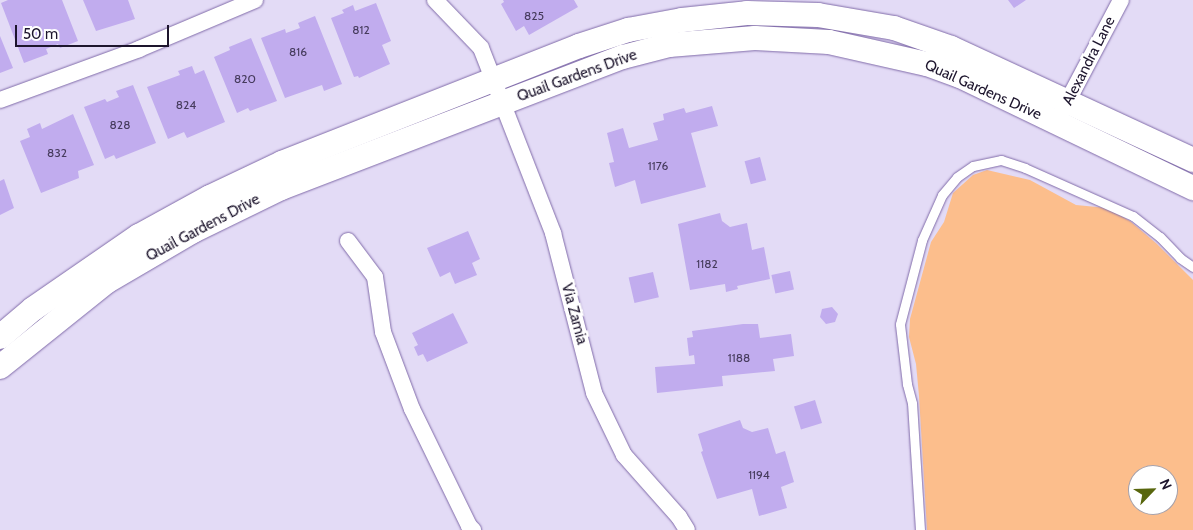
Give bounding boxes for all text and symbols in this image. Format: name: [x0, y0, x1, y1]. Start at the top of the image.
house number: 825: [524, 9, 544, 23]
street label: Alexandra Lane: [1059, 14, 1119, 108]
scale bar: [18, 15, 171, 47]
house number: 812: [352, 23, 370, 37]
text: 50 m: [23, 25, 58, 43]
house number: 816: [289, 45, 307, 59]
street label: Quail Gardens Drive: [515, 46, 639, 106]
street label: Quail Gardens Drive: [922, 56, 1044, 124]
house number: 820: [234, 72, 256, 86]
house number: 824: [176, 98, 196, 112]
house number: 828: [110, 118, 130, 132]
house number: 832: [47, 146, 67, 160]
house number: 1176: [648, 159, 668, 173]
street label: Quail Gardens Drive: [143, 190, 263, 266]
house number: 1182: [696, 257, 718, 271]
street label: Via Zamia: [557, 282, 591, 346]
house number: 1188: [728, 351, 750, 365]
north arrow: [1128, 465, 1178, 515]
house number: 1194: [748, 468, 770, 482]
text: N: [1156, 476, 1176, 492]

